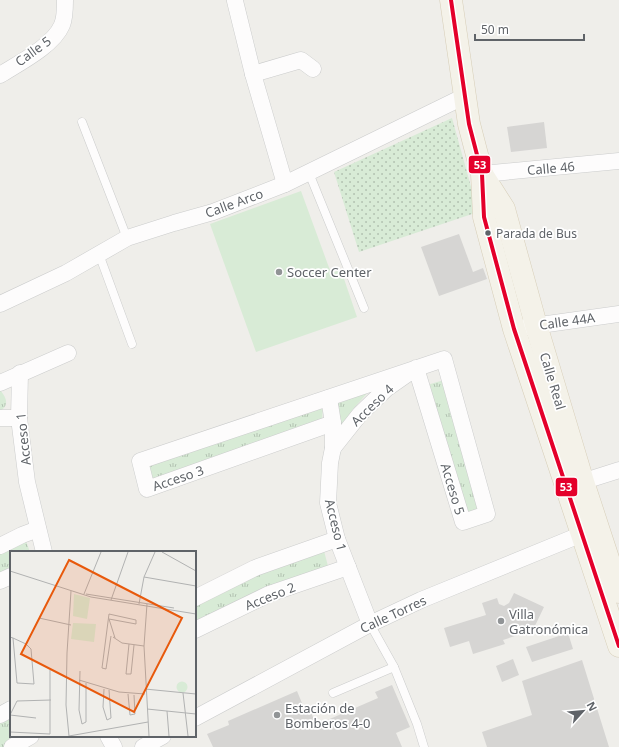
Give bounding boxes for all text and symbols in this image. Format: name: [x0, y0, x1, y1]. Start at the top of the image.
scale bar: [475, 16, 584, 42]
text: 50 m: [481, 21, 509, 38]
street label: Calle 5: [11, 32, 55, 70]
line badge: 53: [468, 155, 491, 174]
text: 53: [474, 157, 486, 172]
street label: Calle 46: [526, 157, 576, 179]
street label: Calle Arco: [203, 184, 266, 222]
place label: Parada de Bus: [496, 225, 577, 242]
marker: Parada de Bus: [483, 228, 493, 238]
place label: Soccer Center: [287, 263, 372, 281]
marker: Soccer Center: [274, 267, 284, 277]
street label: Calle 44A: [538, 308, 597, 334]
street label: Calle Real: [536, 350, 570, 412]
street label: Acceso 4: [347, 380, 398, 430]
street label: Acceso 1: [11, 412, 35, 466]
street label: Acceso 3: [150, 461, 206, 495]
street label: Acceso 5: [437, 461, 469, 517]
line badge: 53: [555, 477, 578, 497]
text: 53: [560, 479, 572, 494]
street label: Acceso 1: [321, 497, 351, 553]
inset map: [10, 551, 196, 737]
street label: Acceso 2: [242, 578, 298, 614]
street label: Calle Torres: [357, 591, 429, 637]
place label: Villa Gatronómica: [509, 605, 588, 638]
marker: Villa Gatronómica: [496, 616, 506, 626]
north arrow: [563, 691, 603, 731]
place label: Estación de Bomberos 4-0: [285, 699, 370, 732]
text: N: [584, 699, 601, 714]
marker: Estación de Bomberos 4-0: [272, 710, 282, 720]

